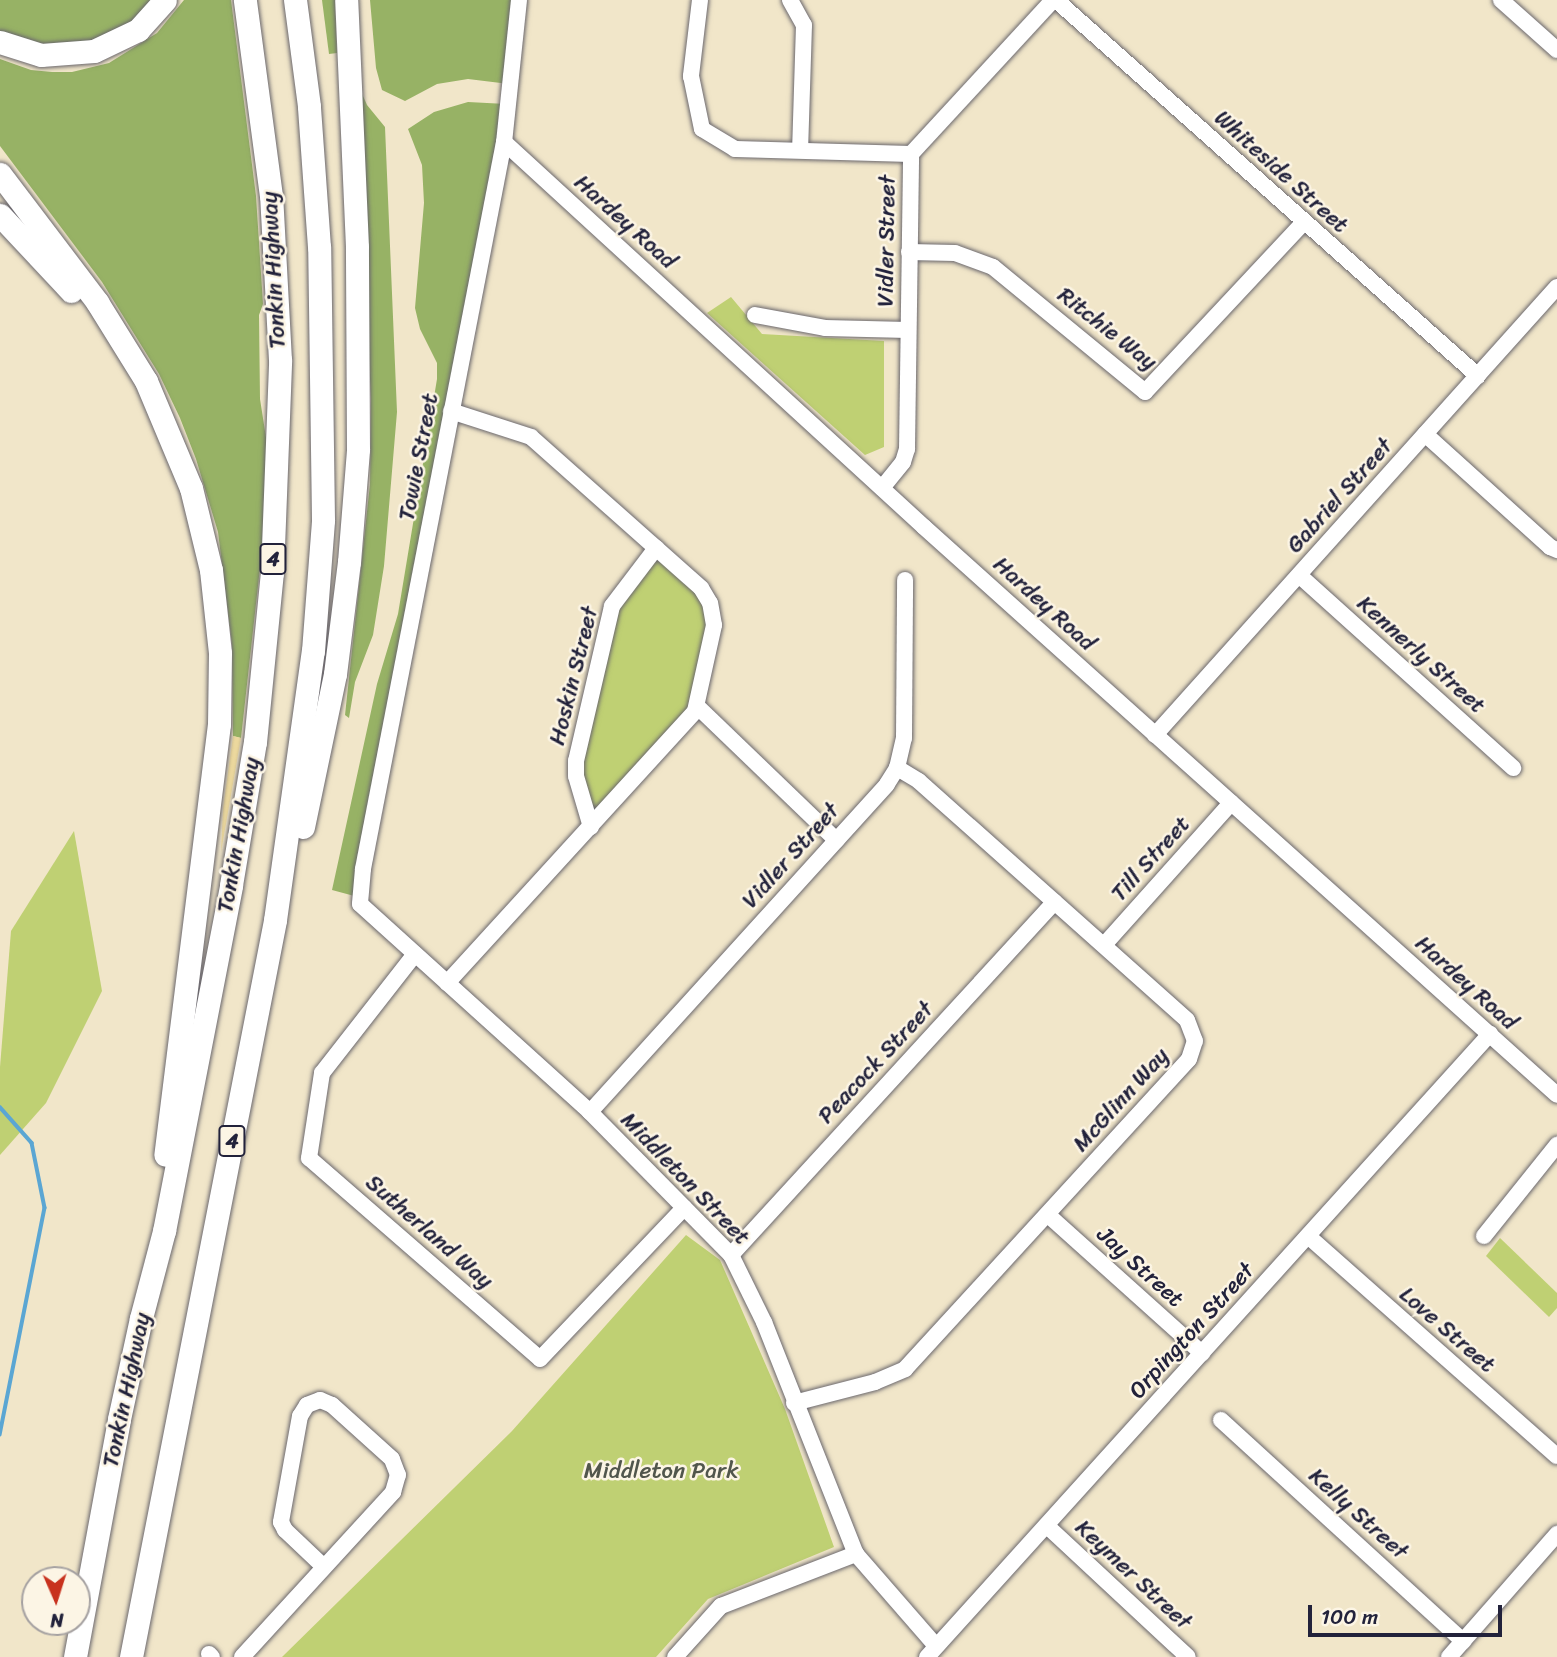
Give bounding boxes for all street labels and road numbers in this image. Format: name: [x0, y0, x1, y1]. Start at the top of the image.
street label: Whiteside Street: [1208, 105, 1354, 239]
street label: Hardey Road: [568, 169, 682, 275]
street label: Vidler Street: [872, 174, 902, 308]
street label: Tonkin Highway: [256, 191, 292, 349]
street label: Ritchie Way: [1052, 282, 1162, 376]
street label: Towie Street: [393, 391, 445, 523]
street label: Gabriel Street: [1281, 433, 1399, 559]
road number: 4: [259, 542, 287, 576]
street label: Hardey Road: [987, 551, 1101, 657]
street label: Kennerly Street: [1351, 590, 1491, 720]
street label: Hoskin Street: [543, 604, 605, 748]
street label: Tonkin Highway: [212, 755, 266, 915]
street label: Vidler Street: [736, 797, 846, 915]
street label: Till Street: [1106, 811, 1196, 907]
street label: Hardey Road: [1409, 930, 1523, 1036]
street label: Peacock Street: [812, 996, 940, 1130]
street label: McGlinn Way: [1067, 1043, 1175, 1157]
street label: Middleton Street: [615, 1107, 755, 1251]
road number: 4: [218, 1124, 246, 1158]
street label: Sutherland Way: [360, 1169, 498, 1295]
street label: Jay Street: [1091, 1221, 1189, 1313]
street label: Orpington Street: [1124, 1257, 1260, 1405]
street label: Love Street: [1394, 1281, 1500, 1379]
street label: Tonkin Highway: [97, 1310, 157, 1470]
street label: Kelly Street: [1303, 1462, 1413, 1566]
street label: Keymer Street: [1069, 1514, 1197, 1636]

